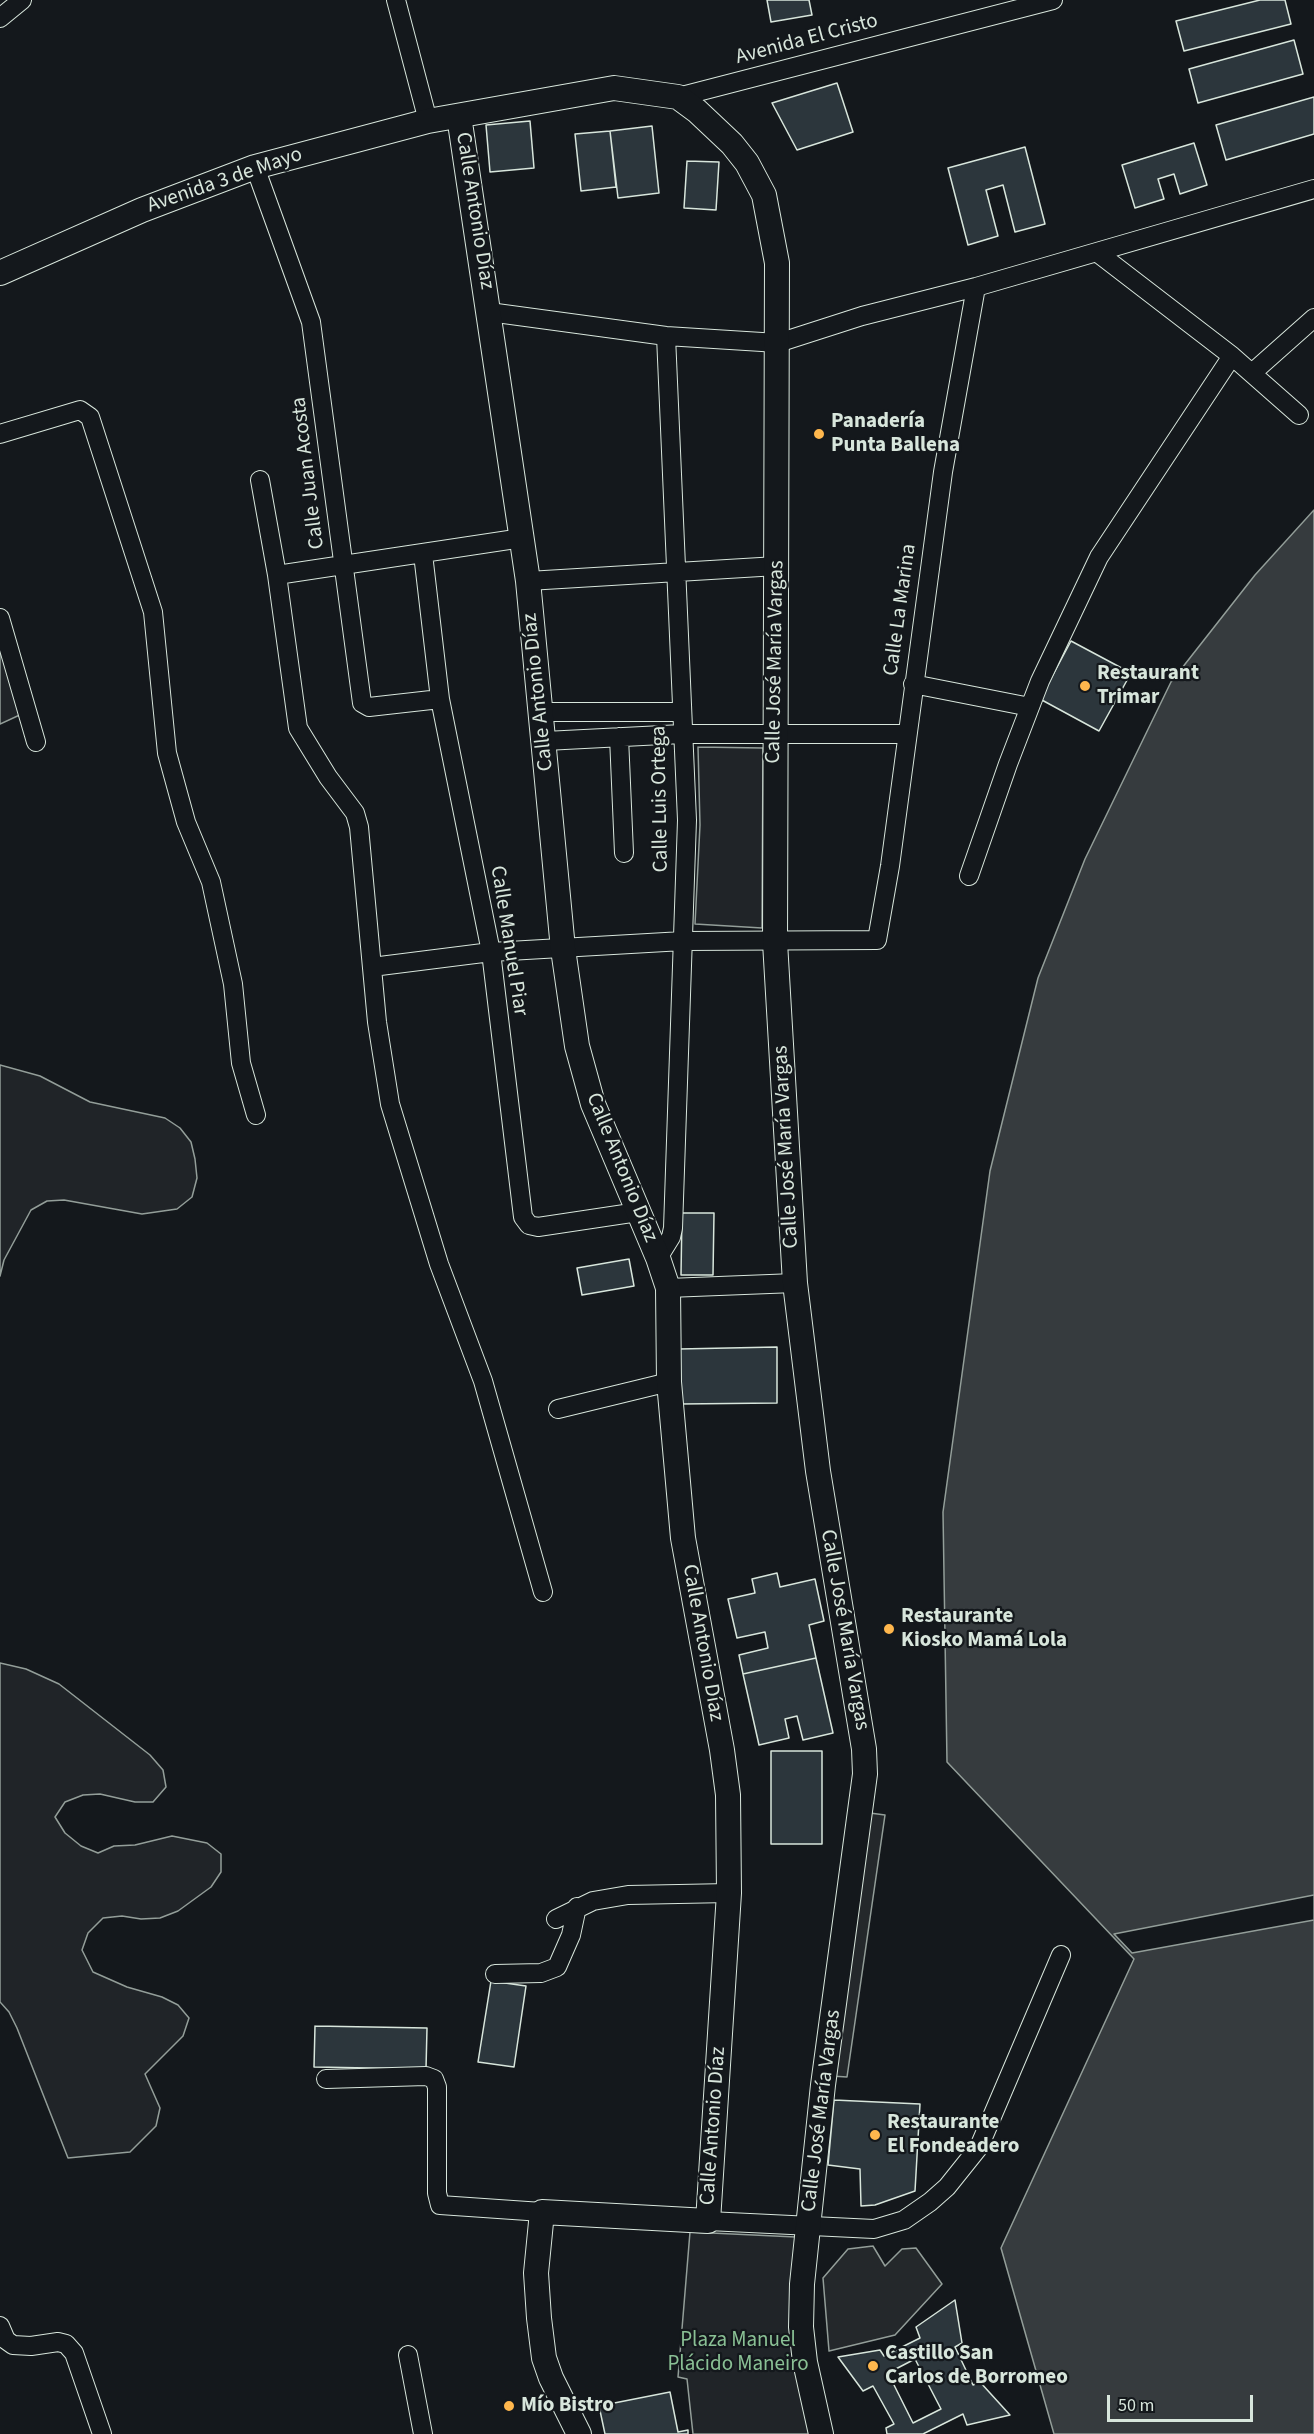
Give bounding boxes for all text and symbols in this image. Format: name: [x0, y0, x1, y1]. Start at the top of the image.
street label: Avenida El Cristo: [733, 9, 881, 71]
street label: Calle Antonio Díaz: [449, 131, 499, 291]
street label: Avenida 3 de Mayo: [144, 143, 306, 219]
street label: Calle Juan Acosta: [287, 395, 331, 551]
place label: Panadería Punta Ballena: [831, 409, 960, 459]
marker: Panadería Punta Ballena: [812, 427, 826, 441]
street label: Calle La Marina: [879, 542, 923, 678]
street label: Calle José María Vargas: [762, 560, 790, 764]
street label: Calle Antonio Díaz: [518, 612, 560, 772]
place label: Restaurant Trimar: [1097, 661, 1199, 711]
marker: Restaurant Trimar: [1078, 679, 1092, 693]
street label: Calle Luis Ortega: [647, 726, 675, 872]
street label: Calle Manuel Piar: [484, 864, 532, 1018]
street label: Calle José María Vargas: [769, 1045, 805, 1249]
street label: Calle Antonio Díaz: [580, 1090, 662, 1246]
street label: Calle José María Vargas: [814, 1528, 874, 1732]
street label: Calle Antonio Díaz: [676, 1563, 728, 1723]
place label: Restaurante Kiosko Mamá Lola: [901, 1604, 1067, 1654]
marker: Restaurante Kiosko Mamá Lola: [882, 1622, 896, 1636]
street label: Calle José María Vargas: [797, 2009, 847, 2213]
street label: Calle Antonio Díaz: [696, 2046, 732, 2206]
place label: Restaurante El Fondeadero: [887, 2110, 1019, 2160]
marker: Restaurante El Fondeadero: [868, 2128, 882, 2142]
park label: Plaza Manuel Plácido Maneiro: [667, 2328, 809, 2378]
place label: Castillo San Carlos de Borromeo: [885, 2341, 1068, 2391]
marker: Castillo San Carlos de Borromeo: [866, 2359, 880, 2373]
scale bar: [1110, 2383, 1256, 2421]
place label: Mío Bistro: [521, 2393, 614, 2419]
text: 50 m: [1118, 2393, 1154, 2418]
marker: Mío Bistro: [502, 2399, 516, 2413]

